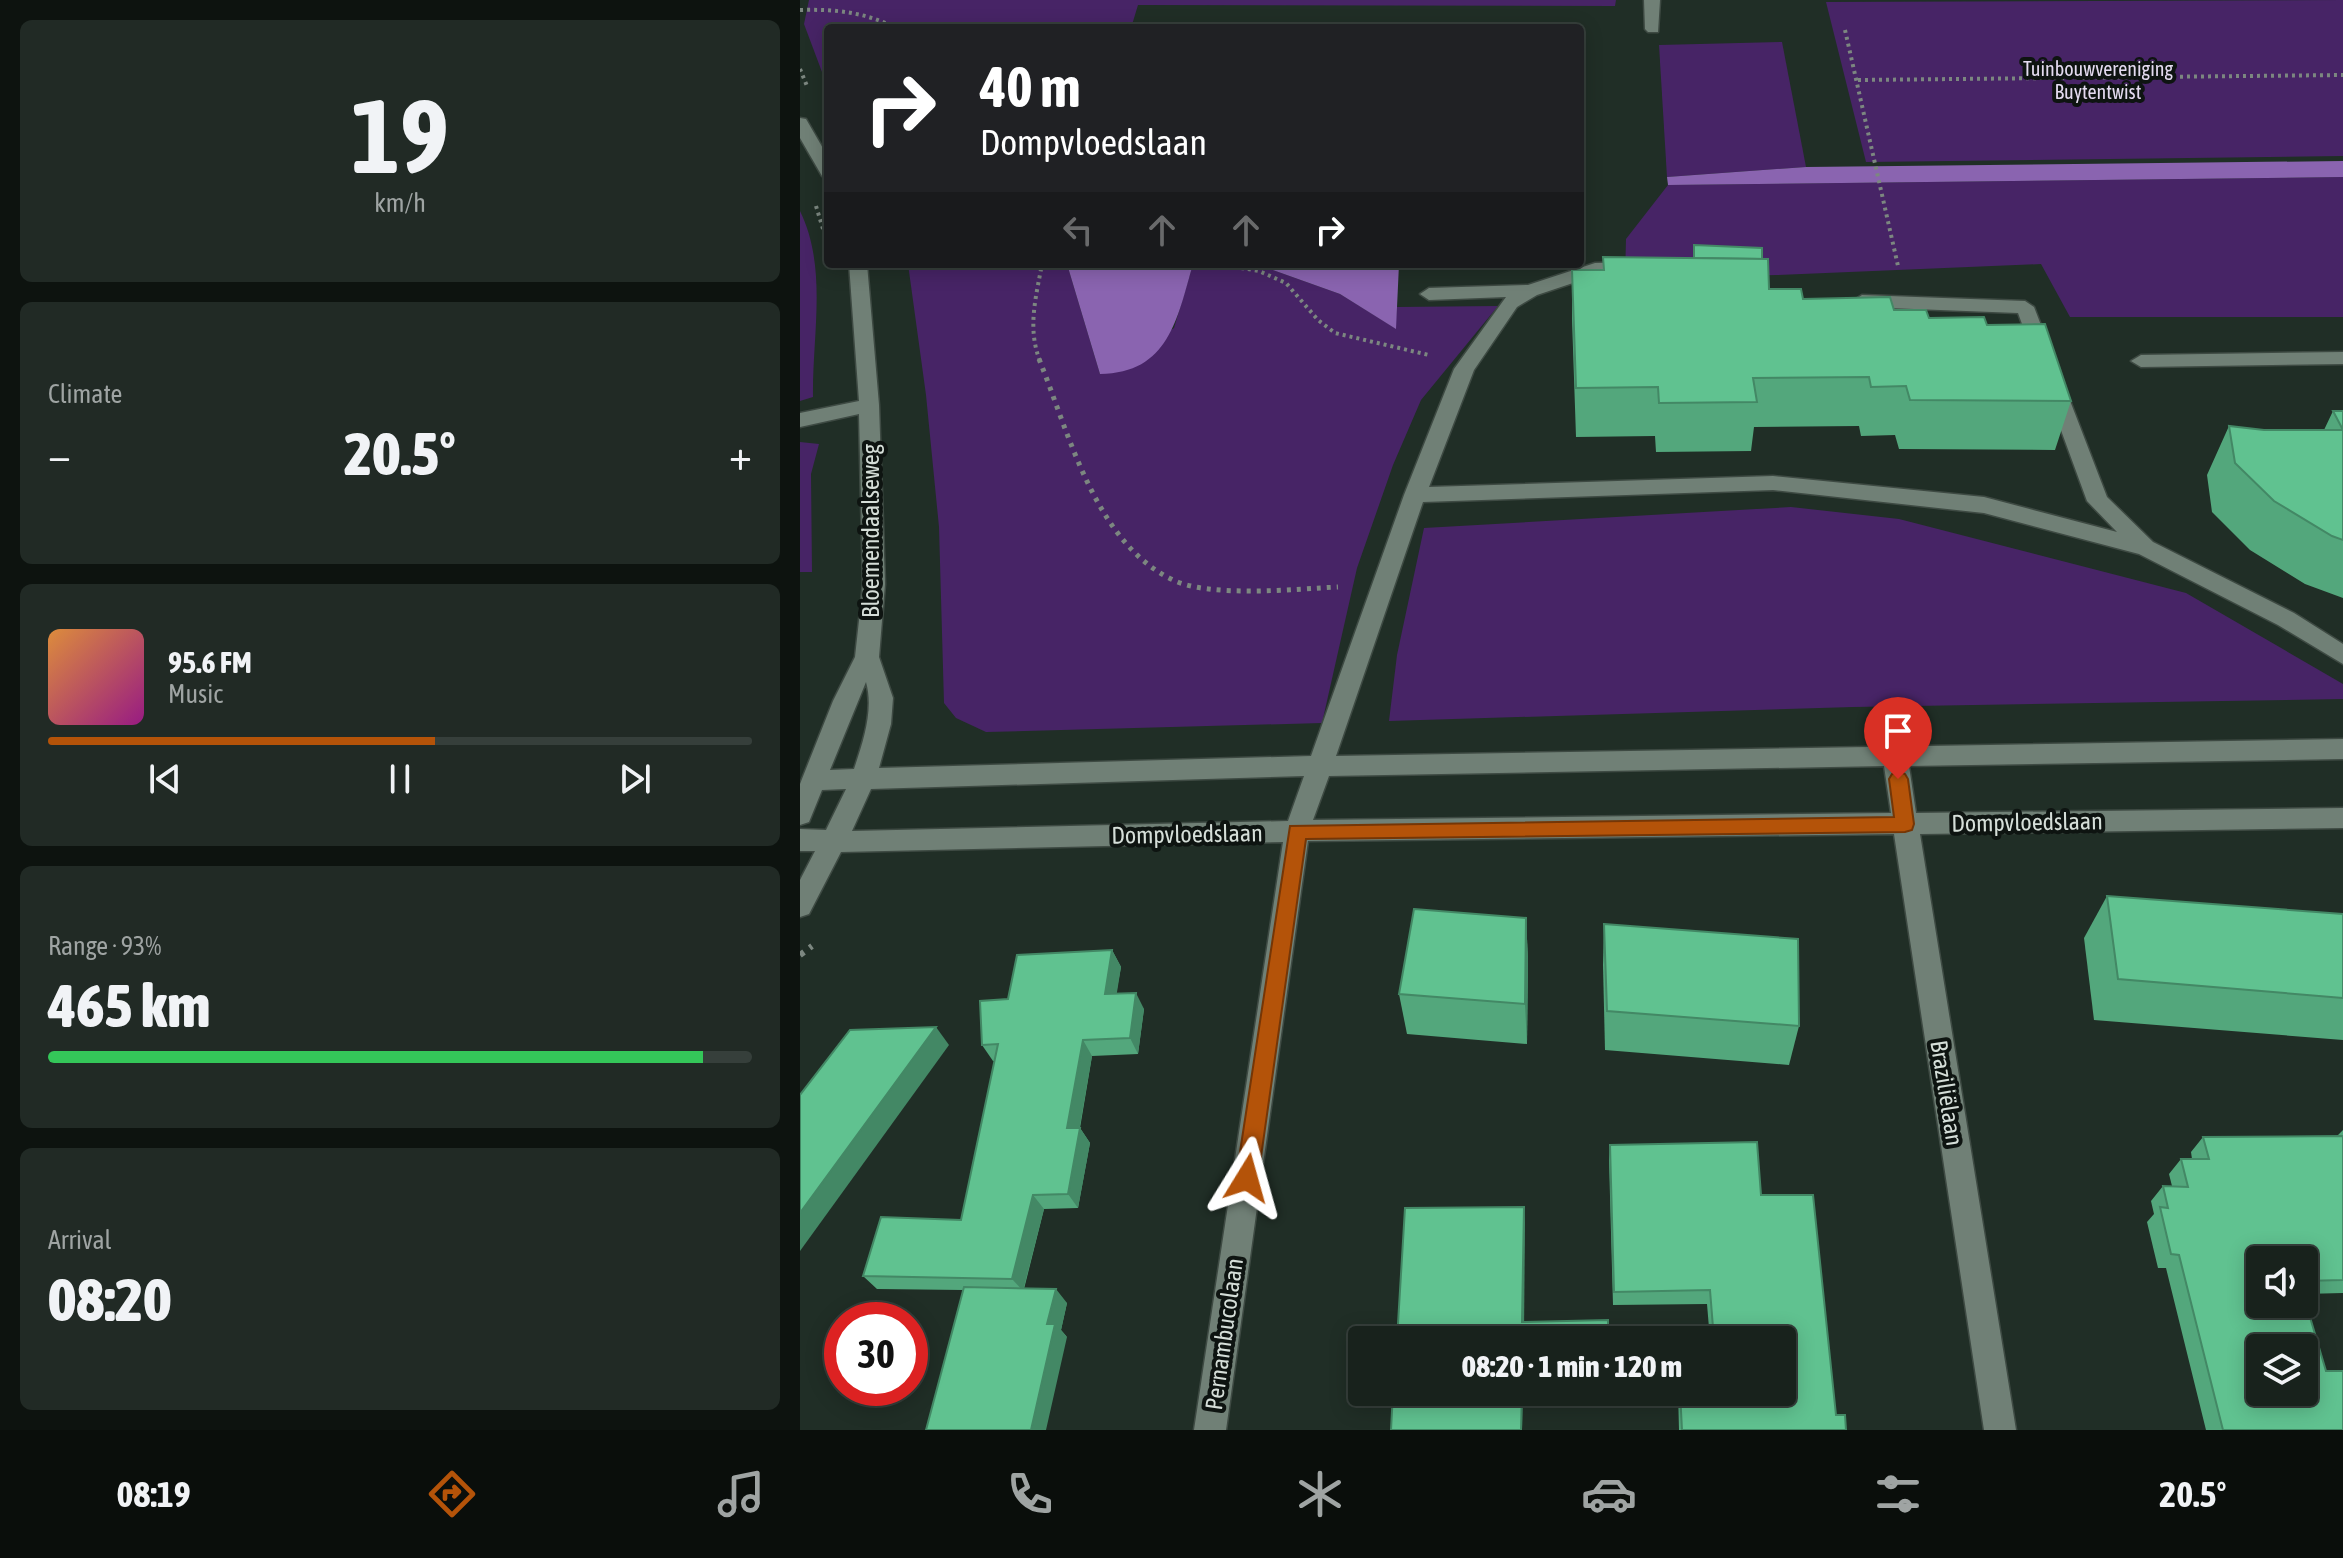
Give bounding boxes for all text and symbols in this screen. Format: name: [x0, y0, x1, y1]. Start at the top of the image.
text: 40 m: [980, 55, 1081, 119]
icon: right: [848, 56, 952, 160]
park label: Tuinbouwvereniging Buytentwist: [2023, 57, 2173, 103]
text: 19: [351, 76, 449, 195]
text: Dompvloedslaan: [980, 121, 1207, 163]
text: km/h: [374, 188, 426, 218]
icon: left: [1056, 208, 1100, 252]
icon: ahead: [1140, 208, 1184, 252]
icon: ahead: [1224, 208, 1268, 252]
icon: right: [1308, 208, 1352, 252]
text: Climate: [48, 379, 122, 409]
text: 20.5°: [344, 419, 456, 488]
text: −: [48, 429, 71, 479]
text: +: [729, 429, 752, 479]
street label: Bloemendaalseweg: [857, 443, 884, 618]
text: 95.6 FM: [168, 645, 252, 679]
text: Music: [168, 679, 223, 709]
pin: [1864, 697, 1932, 779]
icon: arrive: [1876, 709, 1920, 753]
icon: previous: [143, 757, 187, 801]
icon: pause: [378, 757, 422, 801]
icon: next: [613, 757, 657, 801]
street label: Dompvloedslaan: [1951, 807, 2103, 837]
street label: Dompvloedslaan: [1111, 819, 1263, 849]
text: Range · 93%: [48, 931, 161, 961]
text: 465 km: [48, 971, 210, 1040]
street label: Braziliëlaan: [1925, 1038, 1969, 1148]
position arrow: [1205, 1136, 1289, 1220]
text: Arrival: [48, 1225, 112, 1255]
map controls: [2246, 1246, 2318, 1406]
button: sound: [2246, 1246, 2318, 1318]
street label: Pernambucolaan: [1200, 1256, 1248, 1412]
text: 08:20: [48, 1265, 171, 1334]
speed limit sign: 30: [824, 1302, 928, 1406]
button: layers: [2246, 1334, 2318, 1406]
text: 08:20 · 1 min · 120 m: [1462, 1349, 1682, 1383]
icon: directions: [424, 1466, 480, 1522]
icon: music: [713, 1466, 769, 1522]
icon: phone: [1002, 1466, 1058, 1522]
icon: climate: [1292, 1466, 1348, 1522]
icon: car: [1581, 1466, 1637, 1522]
icon: filters: [1870, 1466, 1926, 1522]
text: 08:19: [117, 1473, 191, 1515]
text: 20.5°: [2159, 1473, 2226, 1515]

